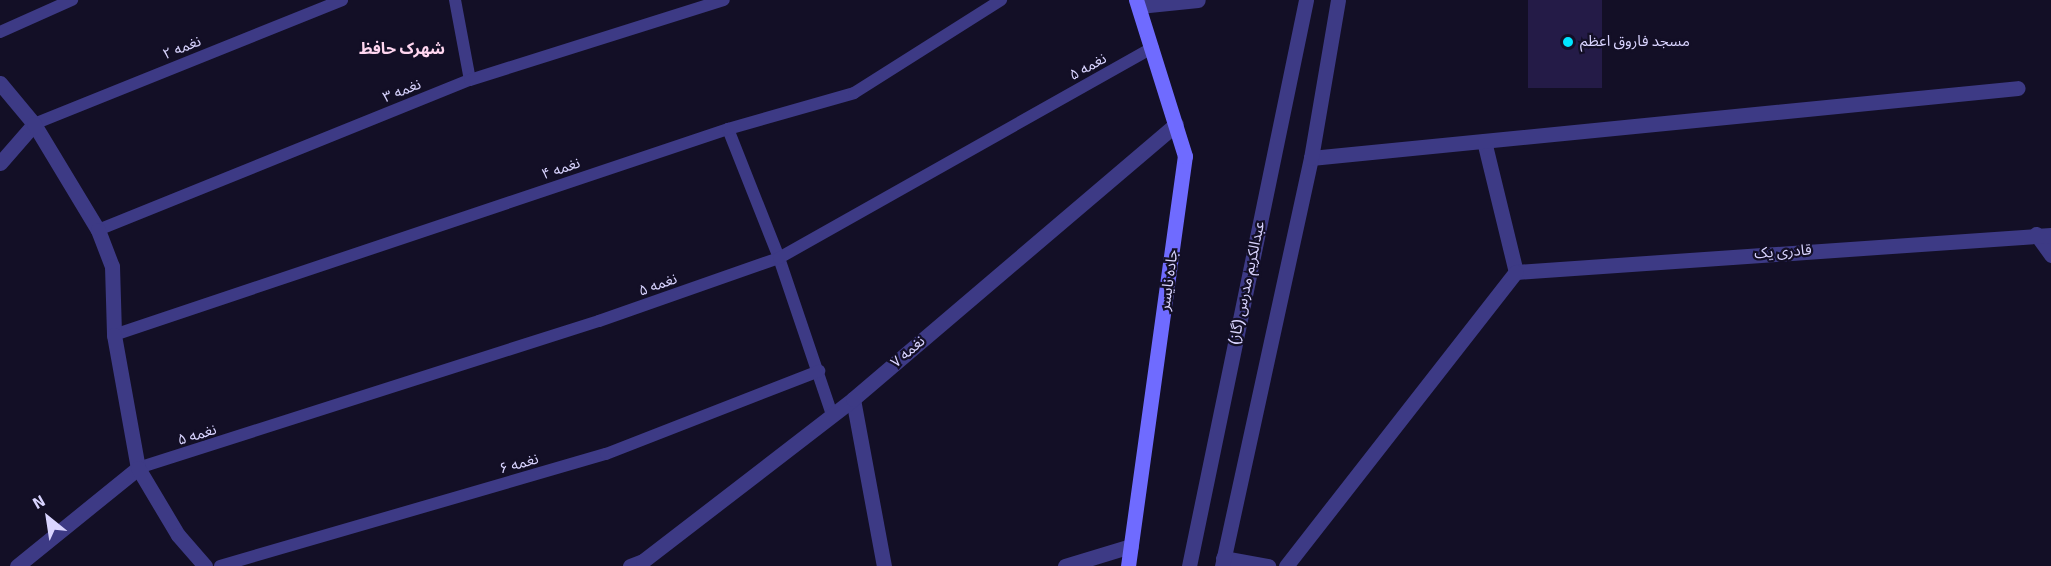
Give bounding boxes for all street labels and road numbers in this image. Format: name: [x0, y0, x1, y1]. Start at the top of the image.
street label: نغمه ۲: [160, 32, 204, 64]
street label: نغمه ۵: [1066, 50, 1110, 84]
street label: نغمه ۳: [380, 75, 424, 107]
street label: نغمه ۴: [539, 154, 583, 184]
street label: عبدالکریم مدرس (گاز): [1225, 220, 1269, 346]
street label: قادری یک: [1754, 241, 1812, 263]
street label: جاده نایسر: [1156, 248, 1182, 312]
street label: نغمه ۵: [636, 270, 680, 300]
street label: نغمه ۷: [887, 332, 929, 372]
street label: نغمه ۵: [175, 421, 219, 449]
street label: نغمه ۶: [497, 450, 541, 478]

